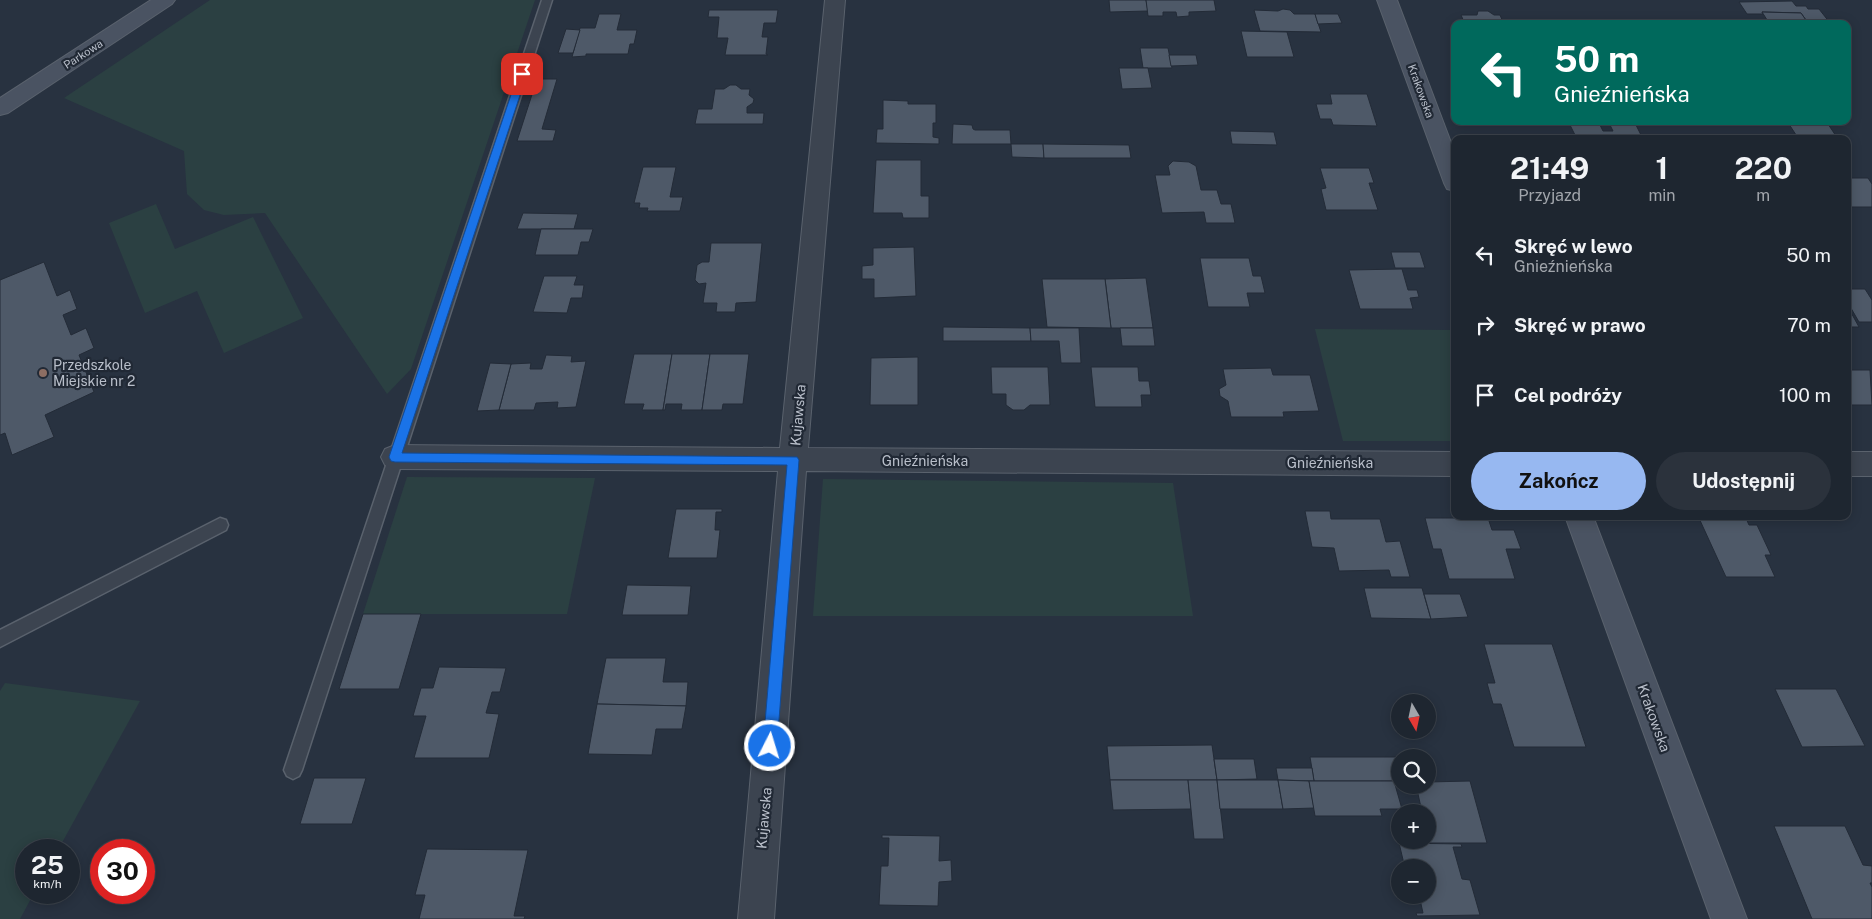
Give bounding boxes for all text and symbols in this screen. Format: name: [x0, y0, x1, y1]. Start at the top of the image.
street label: Parkowa: [61, 37, 105, 71]
text: 50 m: [1554, 39, 1639, 80]
icon: left: [1471, 40, 1536, 105]
pin: [501, 53, 543, 95]
icon: arrive: [508, 60, 536, 88]
street label: Krakowska: [1406, 63, 1436, 119]
text: Gnieźnieńska: [1554, 81, 1690, 107]
text: 21:49: [1510, 150, 1589, 186]
text: 1: [1656, 150, 1668, 186]
text: 220: [1735, 150, 1792, 186]
text: Przyjazd: [1518, 186, 1581, 205]
text: min: [1648, 186, 1676, 205]
text: m: [1756, 186, 1770, 205]
text: Skręć w lewo: [1514, 235, 1633, 257]
icon: left: [1471, 241, 1499, 269]
text: 50 m: [1786, 244, 1831, 266]
text: Gnieźnieńska: [1514, 257, 1613, 276]
icon: right: [1471, 311, 1499, 339]
text: Skręć w prawo: [1514, 314, 1646, 336]
text: 70 m: [1787, 314, 1831, 336]
place label: Przedszkole Miejskie nr 2: [53, 357, 135, 389]
marker: Przedszkole Miejskie nr 2: [37, 367, 49, 379]
icon: arrive: [1471, 381, 1499, 409]
street label: Kujawska: [787, 384, 809, 446]
text: Cel podróży: [1514, 384, 1622, 406]
text: 100 m: [1779, 384, 1831, 406]
button: Zakończ: [1471, 452, 1646, 510]
button: Udostępnij: [1656, 452, 1831, 510]
street label: Gnieźnieńska: [882, 453, 968, 469]
street label: Gnieźnieńska: [1287, 455, 1373, 471]
street label: Krakowska: [1634, 682, 1674, 754]
north arrow: [1391, 694, 1436, 739]
map controls: [1391, 694, 1436, 904]
position arrow: [743, 719, 795, 771]
button: search: [1391, 749, 1436, 794]
street label: Kujawska: [753, 787, 775, 849]
button: +: [1391, 804, 1436, 849]
speed limit sign: 30: [90, 839, 155, 904]
text: 25: [31, 850, 64, 880]
button: −: [1391, 859, 1436, 904]
text: km/h: [33, 877, 62, 891]

